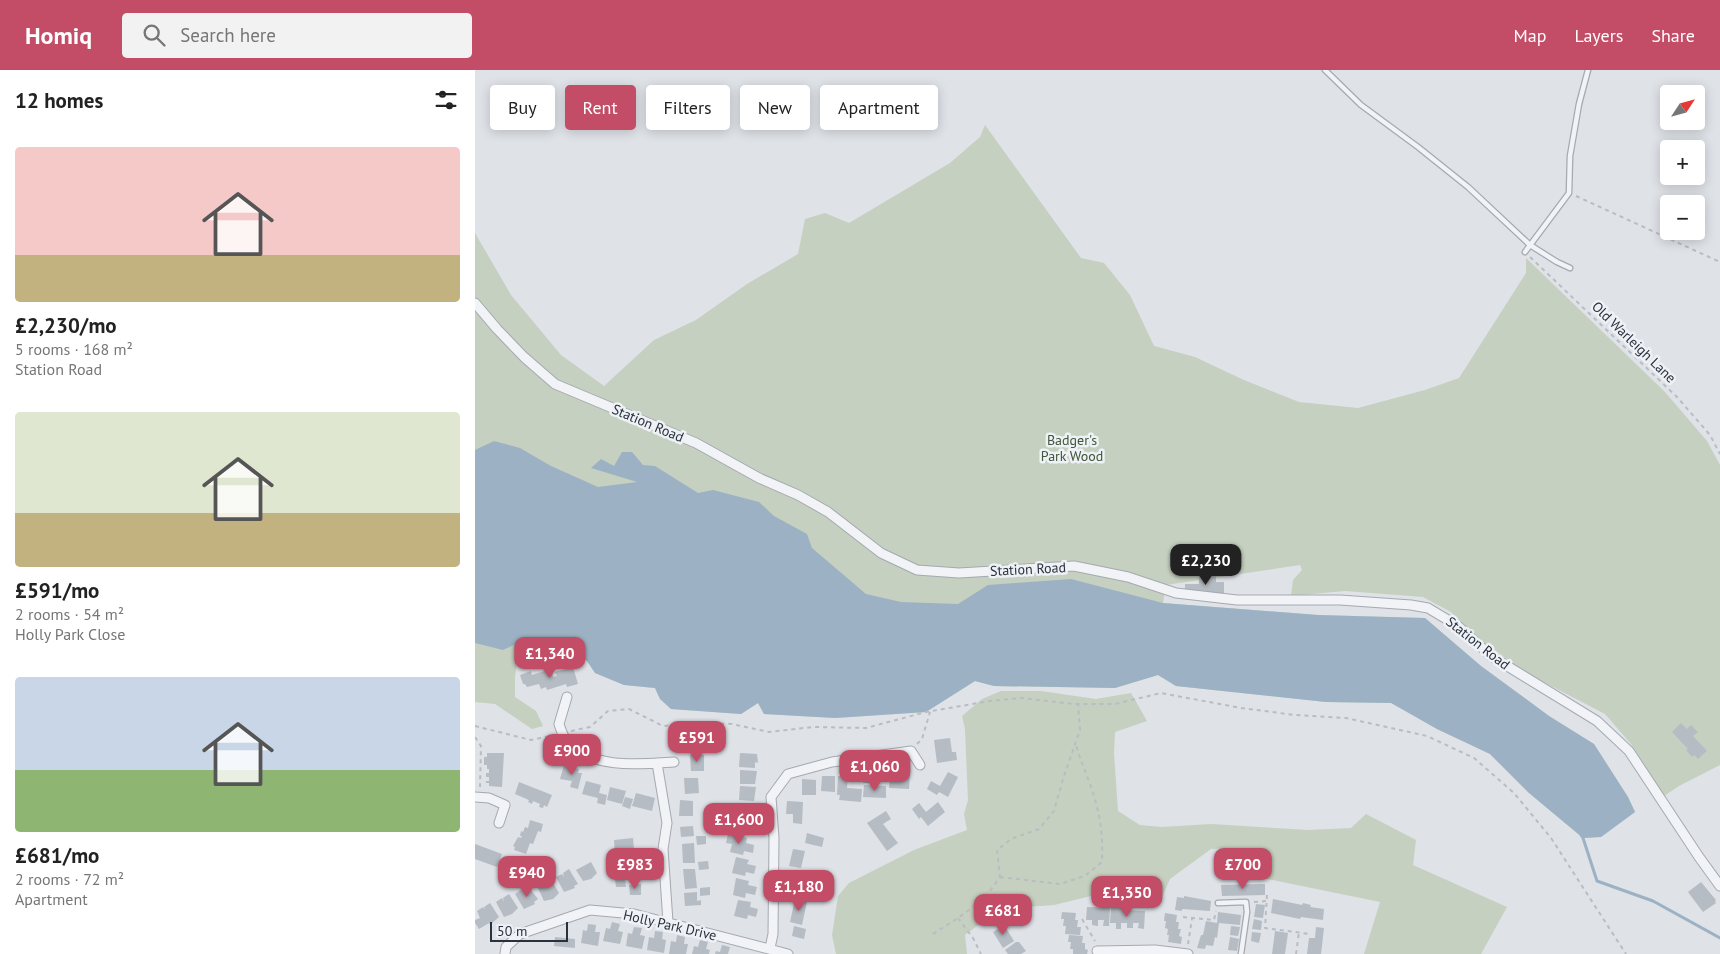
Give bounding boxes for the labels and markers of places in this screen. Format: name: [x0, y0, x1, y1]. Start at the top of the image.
pin: £2,230: [1165, 544, 1247, 586]
pin: £1,340: [509, 636, 591, 679]
pin: £591: [667, 720, 727, 763]
pin: £900: [542, 734, 602, 776]
pin: £1,060: [834, 750, 916, 792]
pin: £1,600: [698, 802, 780, 845]
pin: £983: [605, 848, 665, 890]
pin: £700: [1213, 848, 1273, 890]
pin: £940: [497, 856, 557, 898]
pin: £1,180: [758, 870, 840, 912]
pin: £1,350: [1086, 876, 1168, 918]
pin: £681: [973, 894, 1033, 936]

